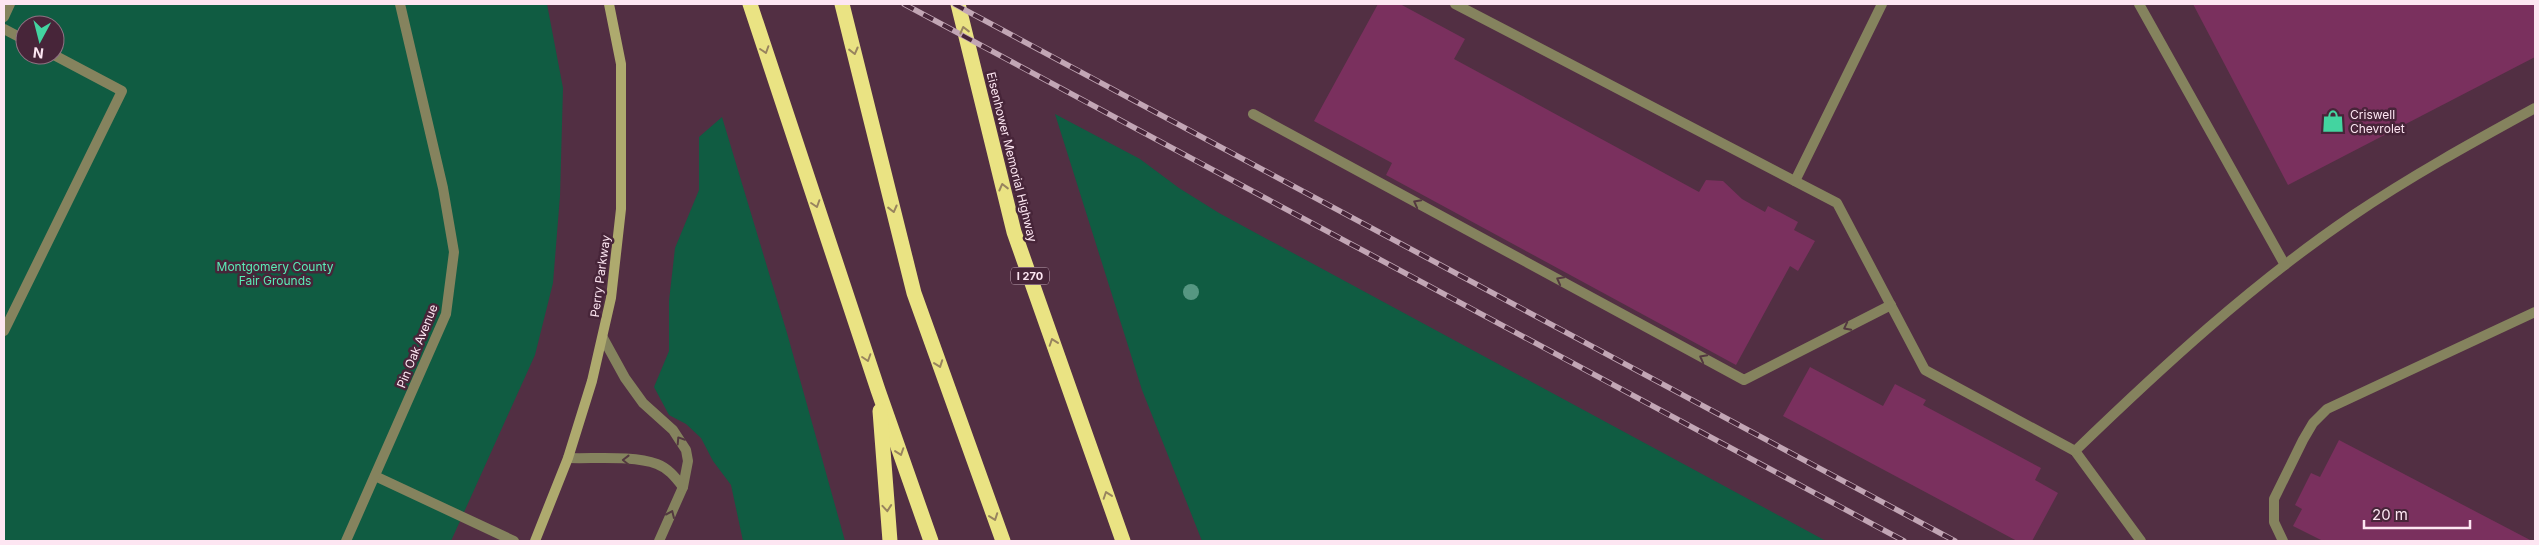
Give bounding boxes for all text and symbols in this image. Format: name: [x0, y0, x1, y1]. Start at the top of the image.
north arrow: [15, 15, 65, 65]
one-way arrow: [960, 26, 970, 34]
text: N: [32, 44, 45, 62]
one-way arrow: [759, 45, 769, 54]
one-way arrow: [848, 47, 858, 55]
street label: Eisenhower Memorial Highway: [984, 70, 1040, 244]
place label: Criswell Chevrolet: [2350, 107, 2405, 136]
shop icon: Criswell Chevrolet: [2320, 108, 2346, 134]
one-way arrow: [998, 183, 1009, 192]
one-way arrow: [1413, 199, 1422, 209]
one-way arrow: [810, 200, 820, 208]
one-way arrow: [887, 204, 898, 213]
street label: Perry Parkway: [587, 234, 613, 318]
park label: Montgomery County Fair Grounds: [217, 259, 334, 288]
road number: I 270: [1011, 268, 1049, 284]
one-way arrow: [1556, 277, 1565, 287]
street label: Pin Oak Avenue: [393, 302, 441, 390]
one-way arrow: [1843, 321, 1852, 331]
one-way arrow: [1049, 338, 1059, 347]
one-way arrow: [862, 354, 872, 362]
one-way arrow: [1699, 354, 1708, 364]
one-way arrow: [933, 359, 943, 368]
one-way arrow: [676, 437, 686, 446]
one-way arrow: [894, 447, 904, 456]
one-way arrow: [622, 455, 630, 465]
one-way arrow: [1103, 492, 1113, 500]
scale bar: [2364, 498, 2470, 530]
one-way arrow: [881, 504, 892, 512]
text: 20 m: [2372, 505, 2408, 524]
one-way arrow: [664, 510, 675, 519]
one-way arrow: [988, 513, 998, 521]

